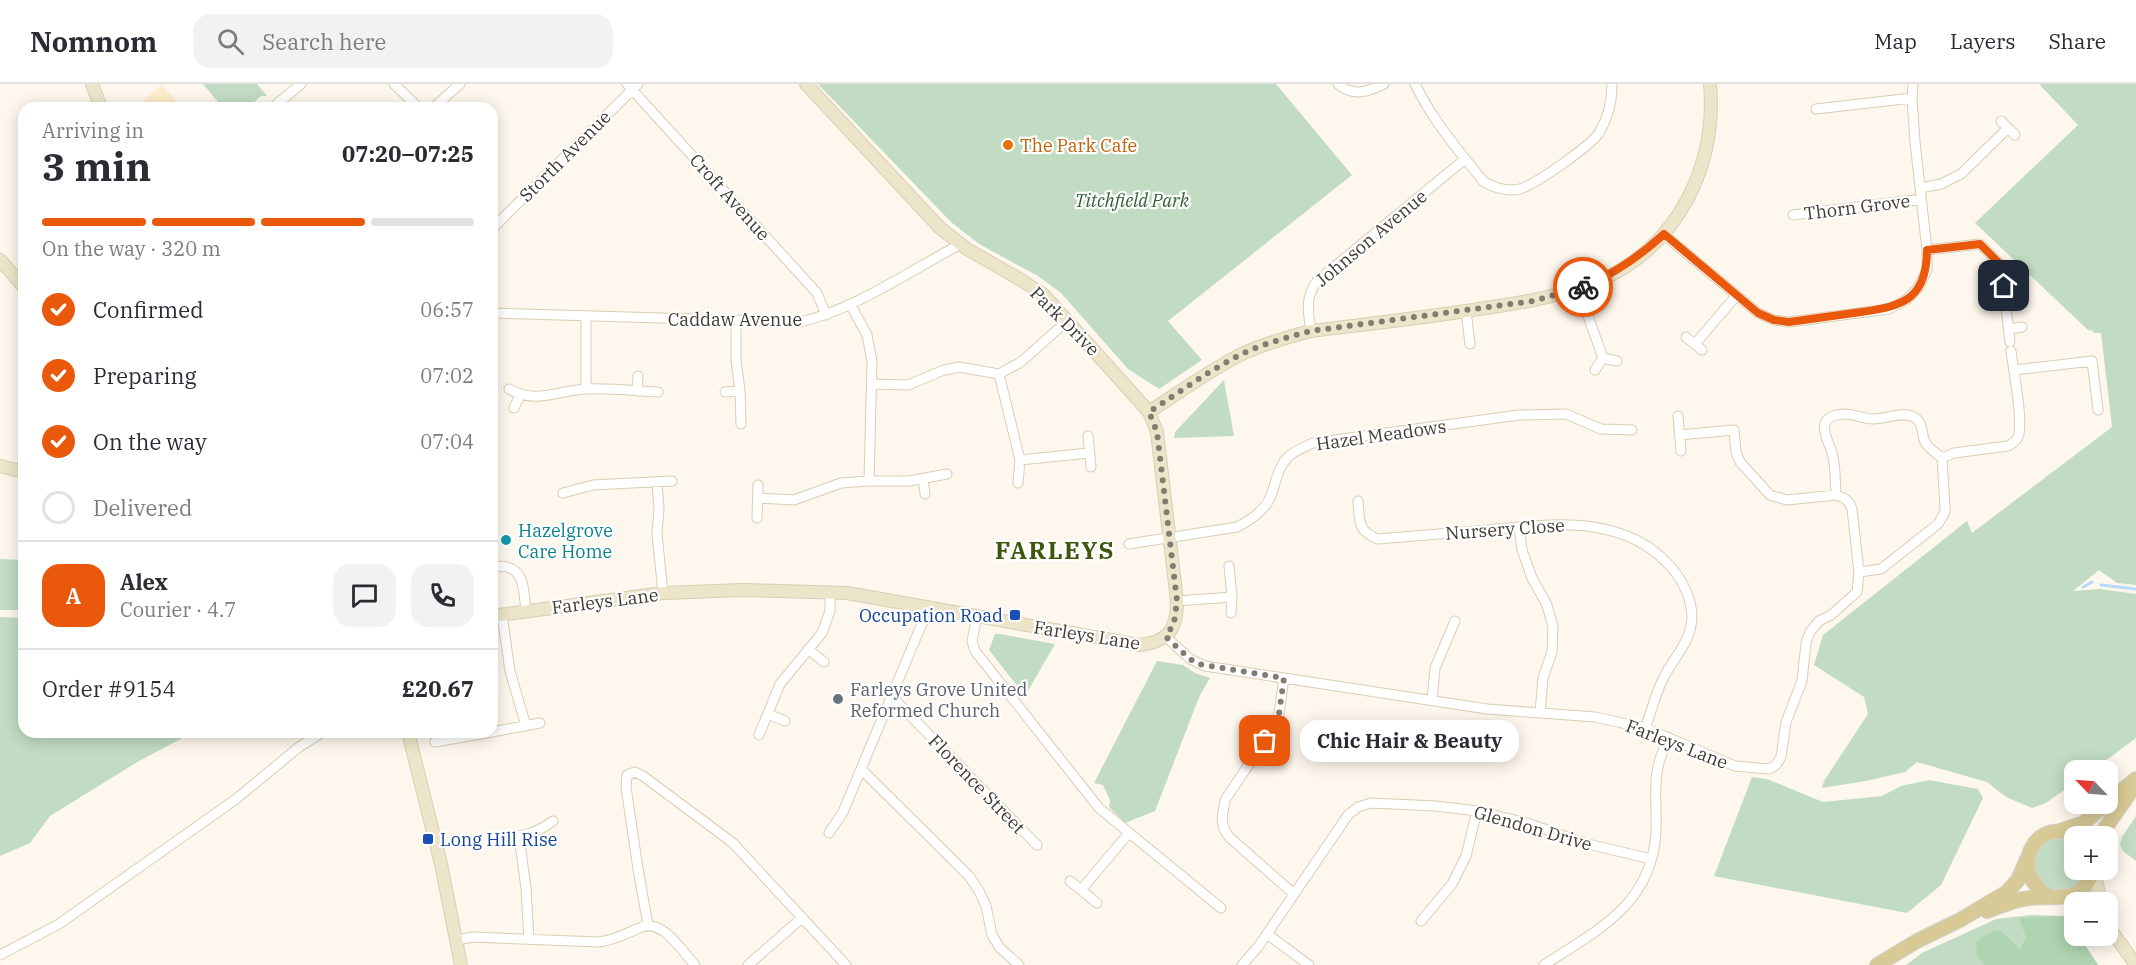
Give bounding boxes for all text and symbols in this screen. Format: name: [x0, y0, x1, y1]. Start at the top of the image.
search box: [193, 14, 613, 68]
text: Nomnom: [30, 23, 157, 60]
icon: search: [214, 25, 247, 58]
text: Search here: [262, 27, 386, 56]
text: Map: [1874, 27, 1917, 55]
text: Layers: [1950, 27, 2016, 55]
text: Share: [2049, 27, 2106, 55]
street label: Storth Avenue: [514, 105, 616, 207]
text: Arriving in: [42, 117, 144, 144]
place label: The Park Cafe: [1020, 134, 1137, 157]
marker: The Park Cafe: [1001, 138, 1015, 152]
text: 07:20–07:25: [342, 139, 474, 168]
text: 3 min: [42, 141, 151, 192]
street label: Croft Avenue: [685, 149, 775, 245]
street label: Johnson Avenue: [1310, 185, 1432, 291]
park label: Titchfield Park: [1075, 189, 1190, 212]
street label: Thorn Grove: [1803, 189, 1911, 225]
text: On the way · 320 m: [42, 235, 221, 262]
courier: [1553, 257, 1613, 317]
pin: [1978, 260, 2029, 311]
icon: home: [1987, 269, 2020, 302]
icon: bike: [1567, 271, 1600, 304]
street label: Park Drive: [1025, 281, 1105, 361]
icon: check: [42, 293, 75, 326]
text: Confirmed: [93, 295, 204, 324]
text: 06:57: [420, 296, 474, 323]
street label: Caddaw Avenue: [668, 308, 802, 331]
icon: check: [42, 359, 75, 392]
text: Preparing: [93, 361, 197, 390]
text: 07:02: [420, 362, 474, 389]
street label: Hazel Meadows: [1314, 414, 1448, 456]
icon: check: [42, 425, 75, 458]
text: On the way: [93, 427, 207, 456]
text: 07:04: [420, 428, 474, 455]
text: Delivered: [93, 493, 192, 522]
street label: Nursery Close: [1445, 513, 1565, 545]
place label: Hazelgrove Care Home: [518, 519, 613, 563]
marker: Hazelgrove Care Home: [499, 533, 513, 547]
district label: FARLEYS: [995, 534, 1115, 566]
button: chat: [333, 564, 396, 627]
button: phone: [411, 564, 474, 627]
text: Alex: [120, 567, 168, 596]
text: A: [66, 581, 81, 610]
street label: Farleys Lane: [550, 583, 660, 619]
text: Courier · 4.7: [120, 596, 236, 623]
place label: Occupation Road: [859, 604, 1003, 627]
marker: Occupation Road: [1008, 608, 1022, 622]
street label: Farleys Lane: [1032, 615, 1142, 655]
text: Order #9154: [42, 674, 176, 703]
text: £20.67: [402, 674, 474, 703]
place label: Farleys Grove United Reformed Church: [850, 678, 1027, 722]
marker: Farleys Grove United Reformed Church: [831, 692, 845, 706]
street label: Farleys Lane: [1623, 714, 1731, 774]
pin: [1239, 715, 1290, 766]
callout: Chic Hair & Beauty: [1301, 720, 1520, 762]
icon: bag: [1248, 724, 1281, 757]
text: Chic Hair & Beauty: [1317, 727, 1502, 754]
street label: Florence Street: [924, 729, 1030, 839]
north arrow: [2064, 760, 2118, 814]
map controls: [2064, 760, 2118, 946]
street label: Glendon Drive: [1471, 800, 1595, 856]
button: +: [2064, 826, 2118, 880]
place label: Long Hill Rise: [440, 828, 557, 851]
marker: Long Hill Rise: [421, 832, 435, 846]
button: −: [2064, 892, 2118, 946]

